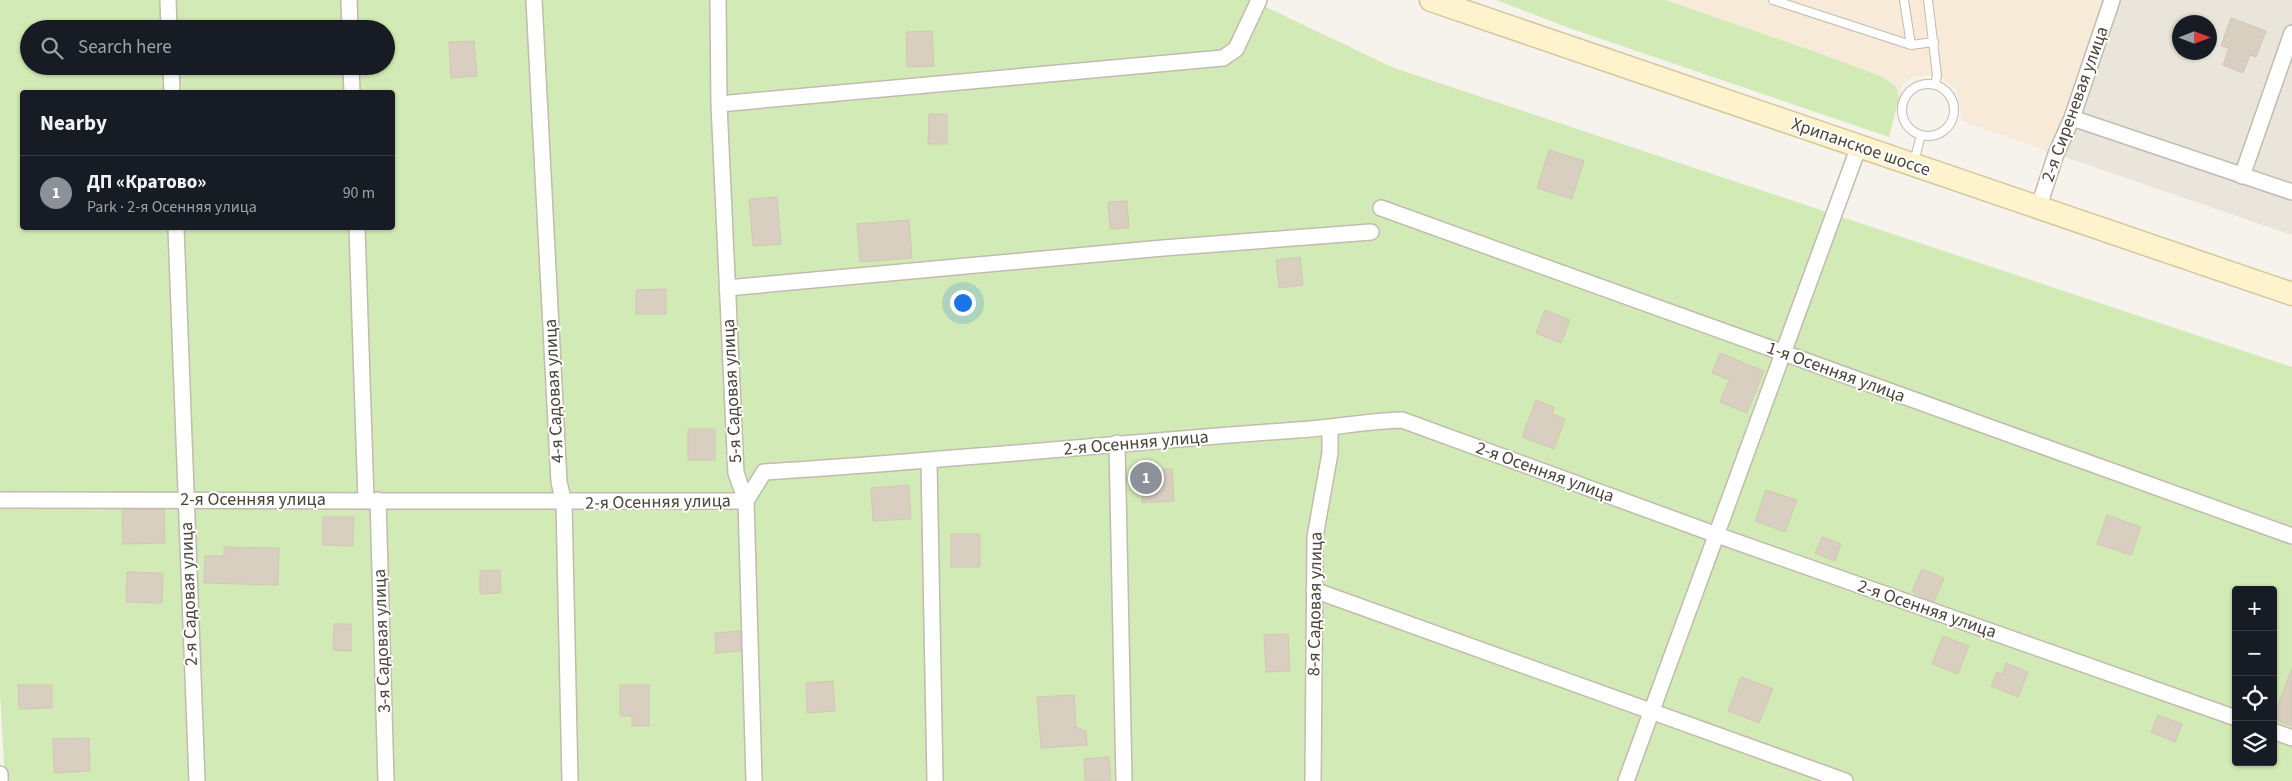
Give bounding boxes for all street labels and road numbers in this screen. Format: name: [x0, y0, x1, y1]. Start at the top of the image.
street label: 2-я Сиреневая улица: [2035, 23, 2115, 185]
street label: Хрипанское шоссе: [1788, 112, 1934, 183]
street label: 4-я Садовая улица: [538, 318, 570, 464]
street label: 5-я Садовая улица: [716, 318, 748, 464]
street label: 1-я Осенняя улица: [1763, 335, 1909, 409]
street label: 2-я Осенняя улица: [1062, 424, 1210, 462]
street label: 2-я Осенняя улица: [1472, 435, 1618, 509]
street label: 2-я Осенняя улица: [180, 487, 326, 512]
street label: 2-я Осенняя улица: [585, 488, 731, 516]
street label: 2-я Садовая улица: [174, 522, 204, 666]
street label: 8-я Садовая улица: [1301, 532, 1329, 676]
street label: 3-я Садовая улица: [367, 569, 397, 713]
street label: 2-я Осенняя улица: [1854, 573, 2000, 645]

